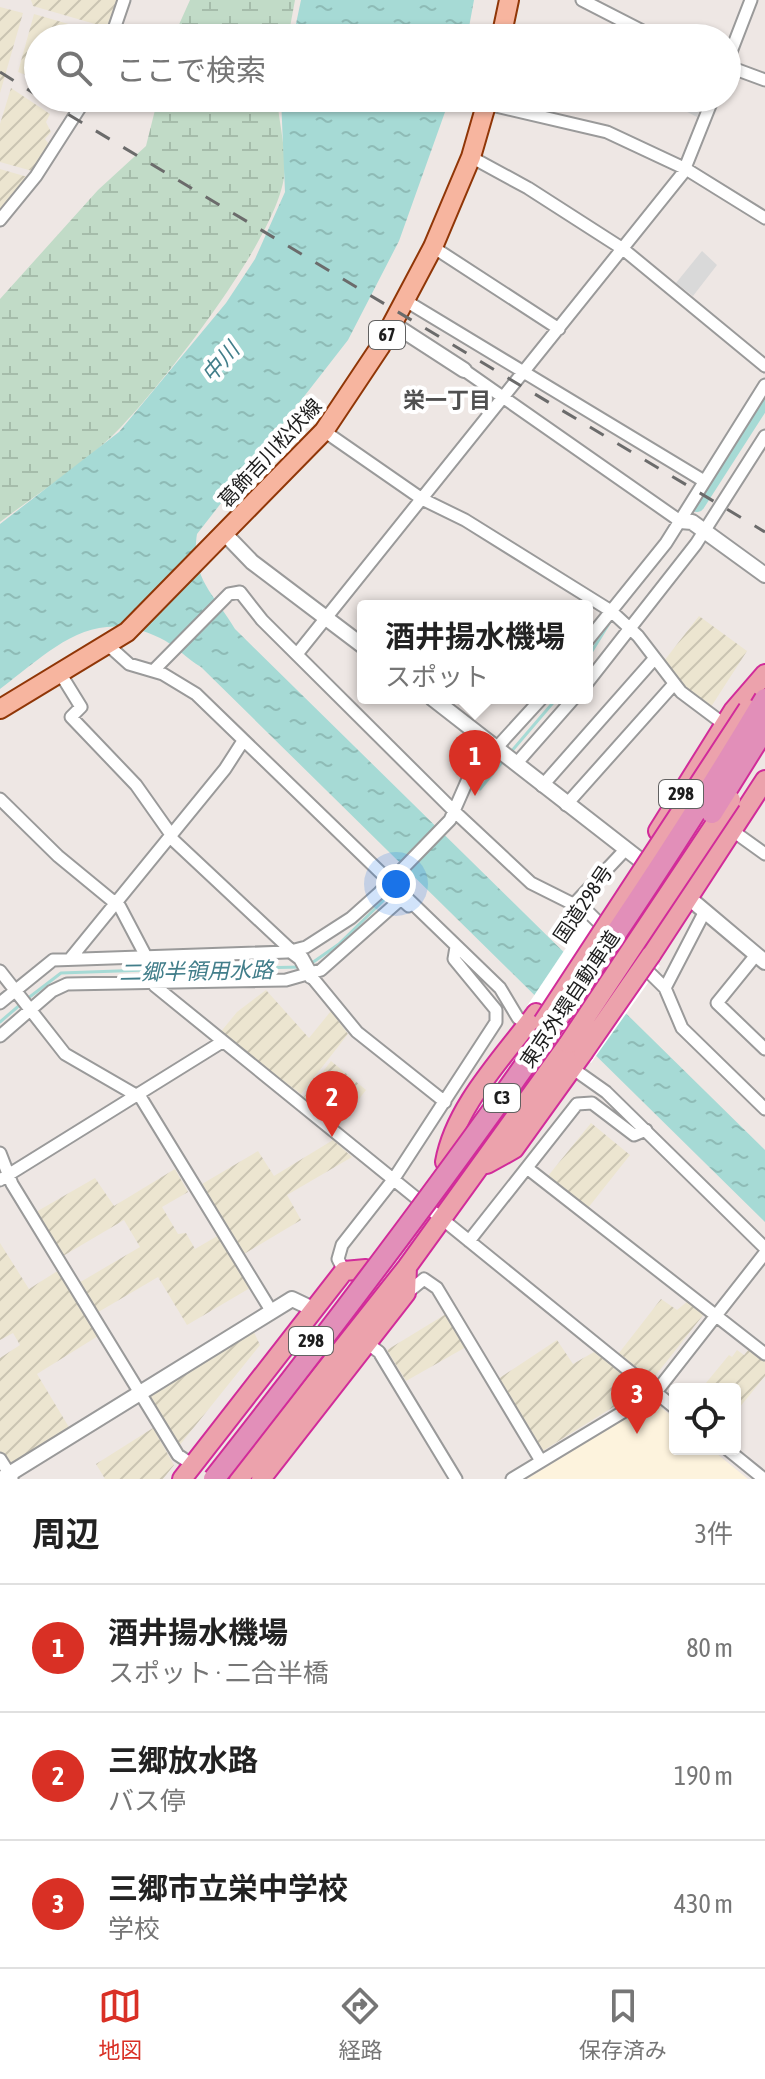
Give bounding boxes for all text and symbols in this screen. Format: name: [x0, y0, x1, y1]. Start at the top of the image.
search box: [24, 24, 741, 112]
icon: search: [52, 46, 96, 90]
text: ここで検索: [116, 53, 266, 87]
road number: 67: [369, 321, 405, 349]
water label: 中川: [196, 335, 246, 387]
district label: 栄一丁目: [403, 387, 491, 413]
street label: 葛飾吉川松伏線: [213, 394, 326, 512]
popup: [357, 600, 593, 704]
text: 酒井揚水機場: [385, 619, 565, 653]
text: スポット: [385, 662, 489, 692]
pin: 1: [449, 730, 501, 796]
road number: 298: [659, 780, 703, 808]
street label: 国道298号: [548, 861, 617, 947]
your location: [376, 864, 416, 904]
street label: 東京外環自動車道: [515, 926, 624, 1071]
water label: 二郷半領用水路: [119, 957, 275, 985]
pin: 2: [306, 1071, 358, 1137]
road number: C3: [484, 1084, 520, 1112]
road number: 298: [289, 1327, 333, 1355]
pin: 3: [611, 1368, 663, 1434]
map controls: [669, 1383, 741, 1455]
button: locate: [669, 1383, 741, 1455]
text: 周辺: [32, 1514, 100, 1553]
text: 3件: [695, 1519, 733, 1549]
text: 酒井揚水機場: [108, 1615, 288, 1649]
text: 1: [52, 1633, 64, 1663]
text: 80 m: [686, 1633, 733, 1663]
text: スポット · 二合半橋: [108, 1658, 329, 1688]
text: 三郷放水路: [108, 1743, 258, 1777]
text: 2: [52, 1761, 64, 1791]
text: 190 m: [674, 1761, 733, 1791]
text: バス停: [108, 1786, 186, 1816]
text: 三郷市立栄中学校: [108, 1871, 348, 1905]
text: 3: [52, 1889, 64, 1919]
text: 430 m: [674, 1889, 733, 1919]
text: 学校: [108, 1914, 160, 1944]
tab: 地図: [98, 1984, 142, 2064]
tab: 経路: [338, 1984, 383, 2064]
tab: 保存済み: [579, 1984, 667, 2064]

